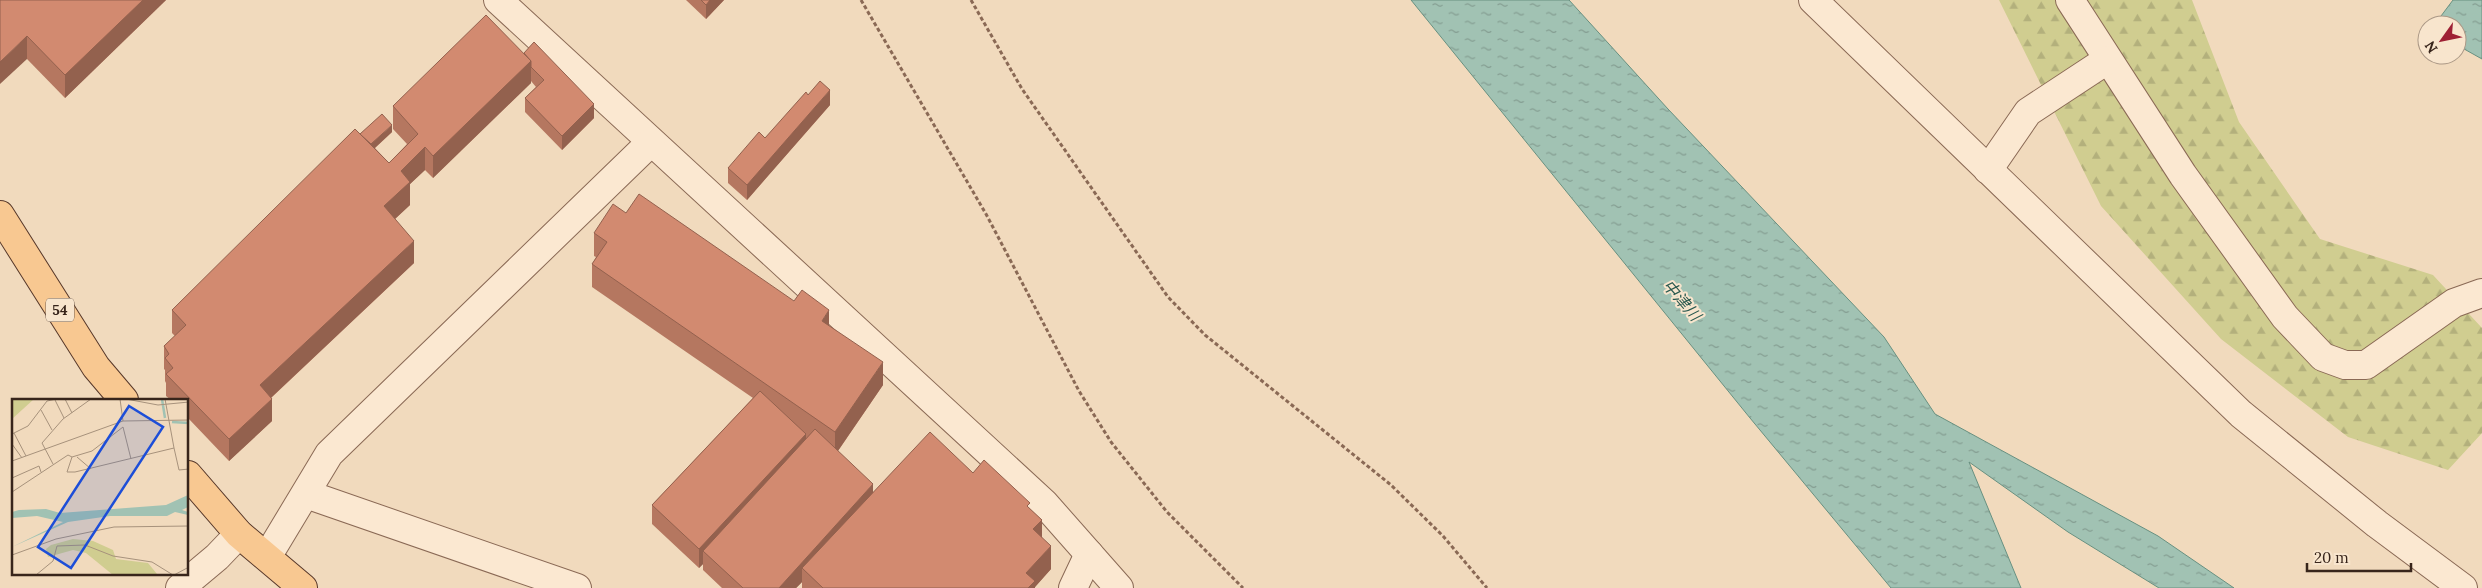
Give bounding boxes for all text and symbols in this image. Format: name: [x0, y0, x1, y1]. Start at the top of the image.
north arrow: [2417, 15, 2467, 65]
text: N: [2421, 37, 2442, 57]
water label: 中津川: [1659, 275, 1707, 326]
road number: 54: [46, 298, 74, 322]
inset map: [12, 399, 189, 576]
scale bar: [2307, 540, 2411, 572]
text: 20 m: [2314, 548, 2349, 567]

